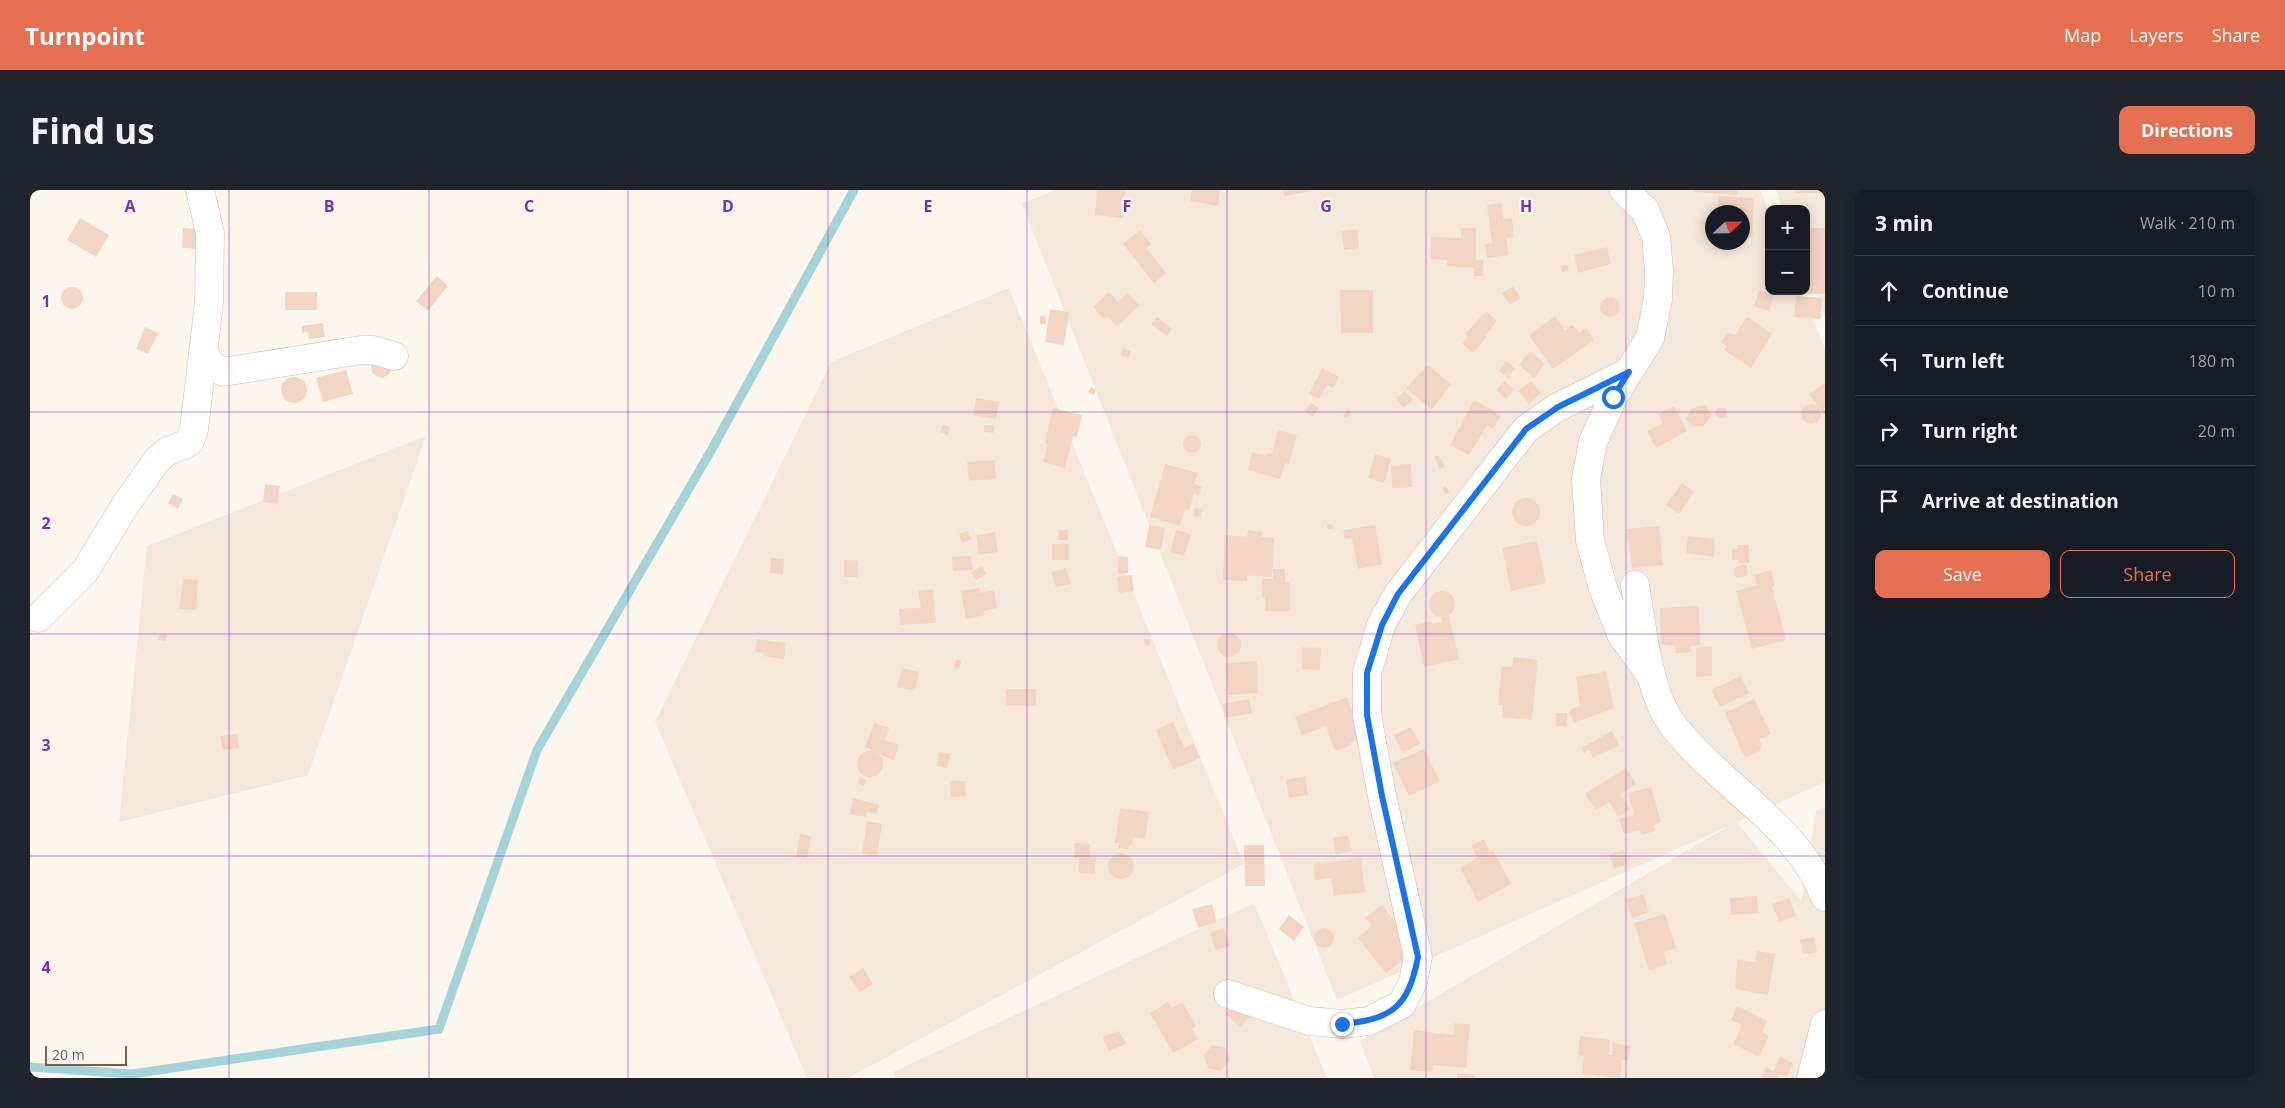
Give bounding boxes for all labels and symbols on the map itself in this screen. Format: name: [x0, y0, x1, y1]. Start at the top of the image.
text: A: [124, 195, 136, 217]
text: B: [324, 195, 334, 217]
text: C: [524, 195, 534, 217]
text: D: [722, 195, 734, 217]
text: E: [924, 195, 933, 217]
text: F: [1123, 195, 1131, 217]
text: G: [1320, 195, 1332, 217]
text: H: [1520, 195, 1532, 217]
north arrow: [1705, 205, 1750, 250]
text: 1: [41, 290, 51, 312]
route start: [1602, 386, 1625, 409]
text: 2: [41, 512, 51, 534]
text: 3: [41, 734, 51, 756]
text: 4: [41, 956, 51, 978]
route end: [1331, 1013, 1354, 1036]
scale bar: [45, 1043, 128, 1066]

